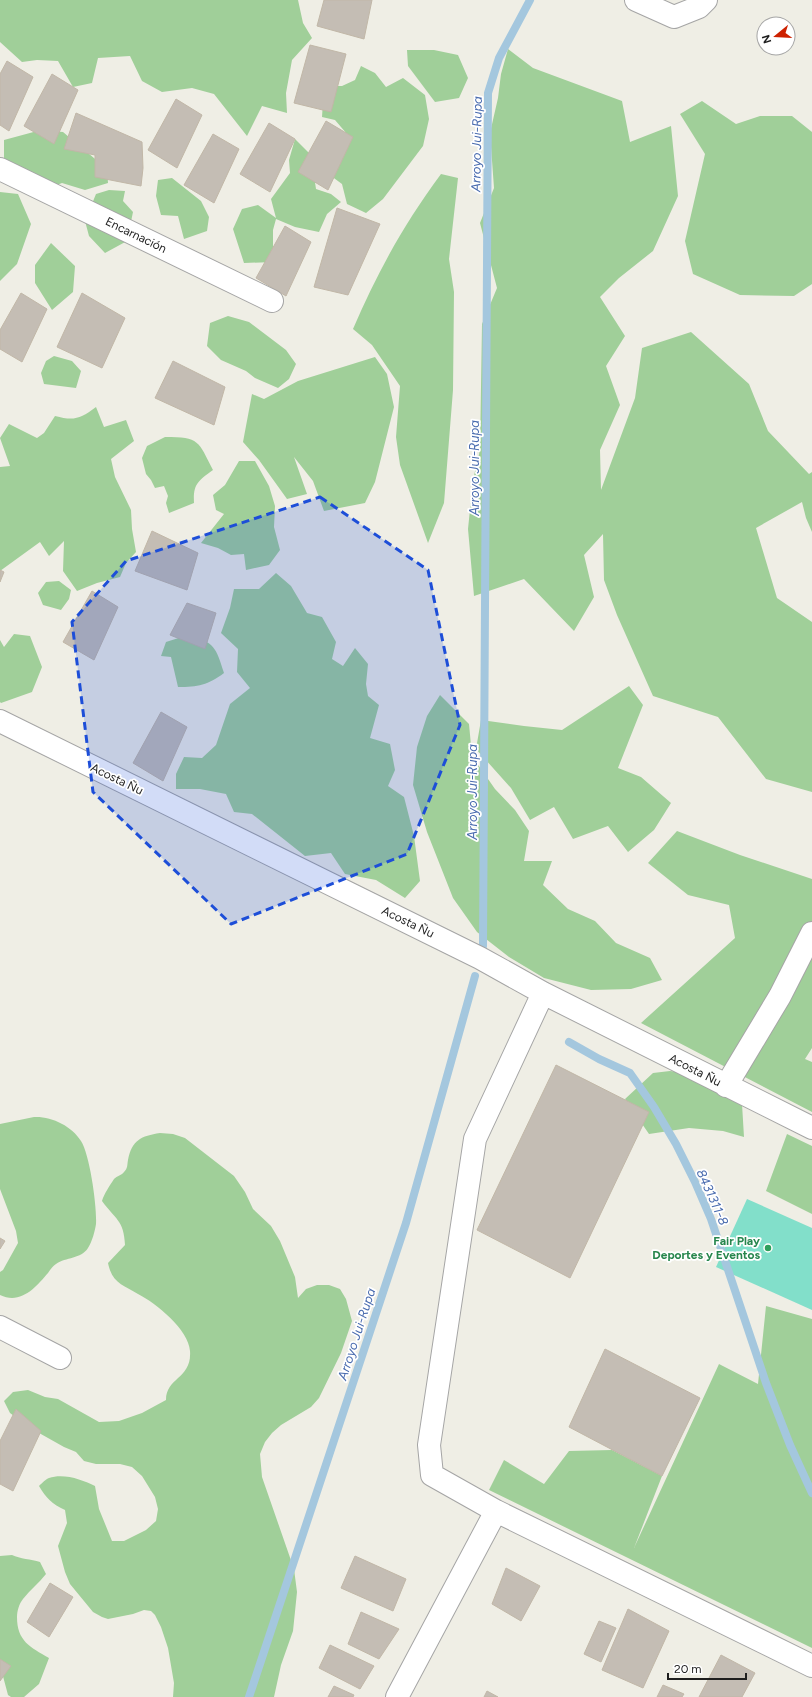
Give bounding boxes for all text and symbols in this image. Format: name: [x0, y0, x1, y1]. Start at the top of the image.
north arrow: [756, 16, 796, 56]
text: N: [759, 33, 774, 45]
water label: Arroyo Jui-Rupa: [468, 96, 485, 193]
street label: Encarnación: [103, 214, 169, 256]
water label: Arroyo Jui-Rupa: [467, 420, 482, 517]
water label: Arroyo Jui-Rupa: [465, 744, 480, 841]
street label: Acosta Ñu: [88, 760, 146, 798]
street label: Acosta Ñu: [379, 903, 437, 941]
street label: Acosta Ñu: [667, 1051, 723, 1089]
water label: 8431311-8: [694, 1167, 732, 1228]
place label: Fair Play Deportes y Eventos: [652, 1234, 760, 1262]
marker: Fair Play Deportes y Eventos: [763, 1243, 773, 1253]
water label: Arroyo Jui-Rupa: [334, 1286, 378, 1383]
scale bar: [668, 1655, 746, 1681]
text: 20 m: [674, 1662, 702, 1676]

